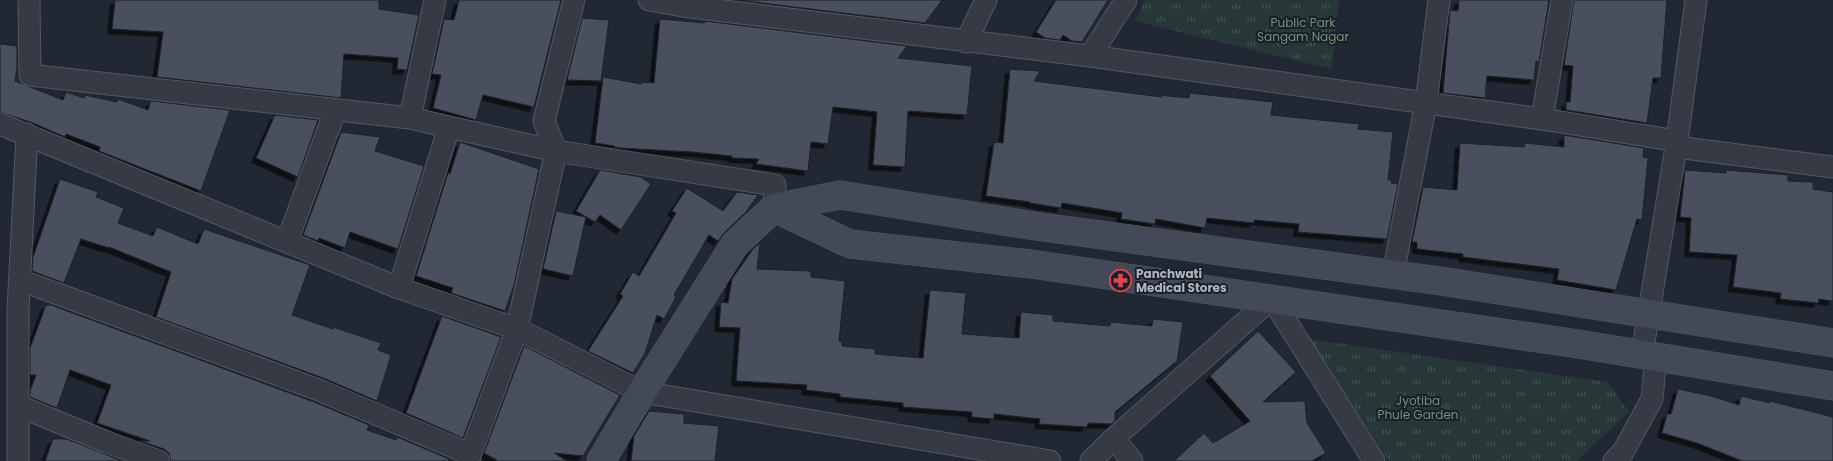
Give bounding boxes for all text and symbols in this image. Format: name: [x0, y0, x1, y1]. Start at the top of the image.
park label: Public Park Sangam Nagar: [1257, 14, 1349, 45]
place label: Panchwati Medical Stores: [1136, 265, 1227, 296]
pharmacy icon: Panchwati Medical Stores: [1108, 269, 1132, 293]
park label: Jyotiba Phule Garden: [1377, 392, 1459, 423]

